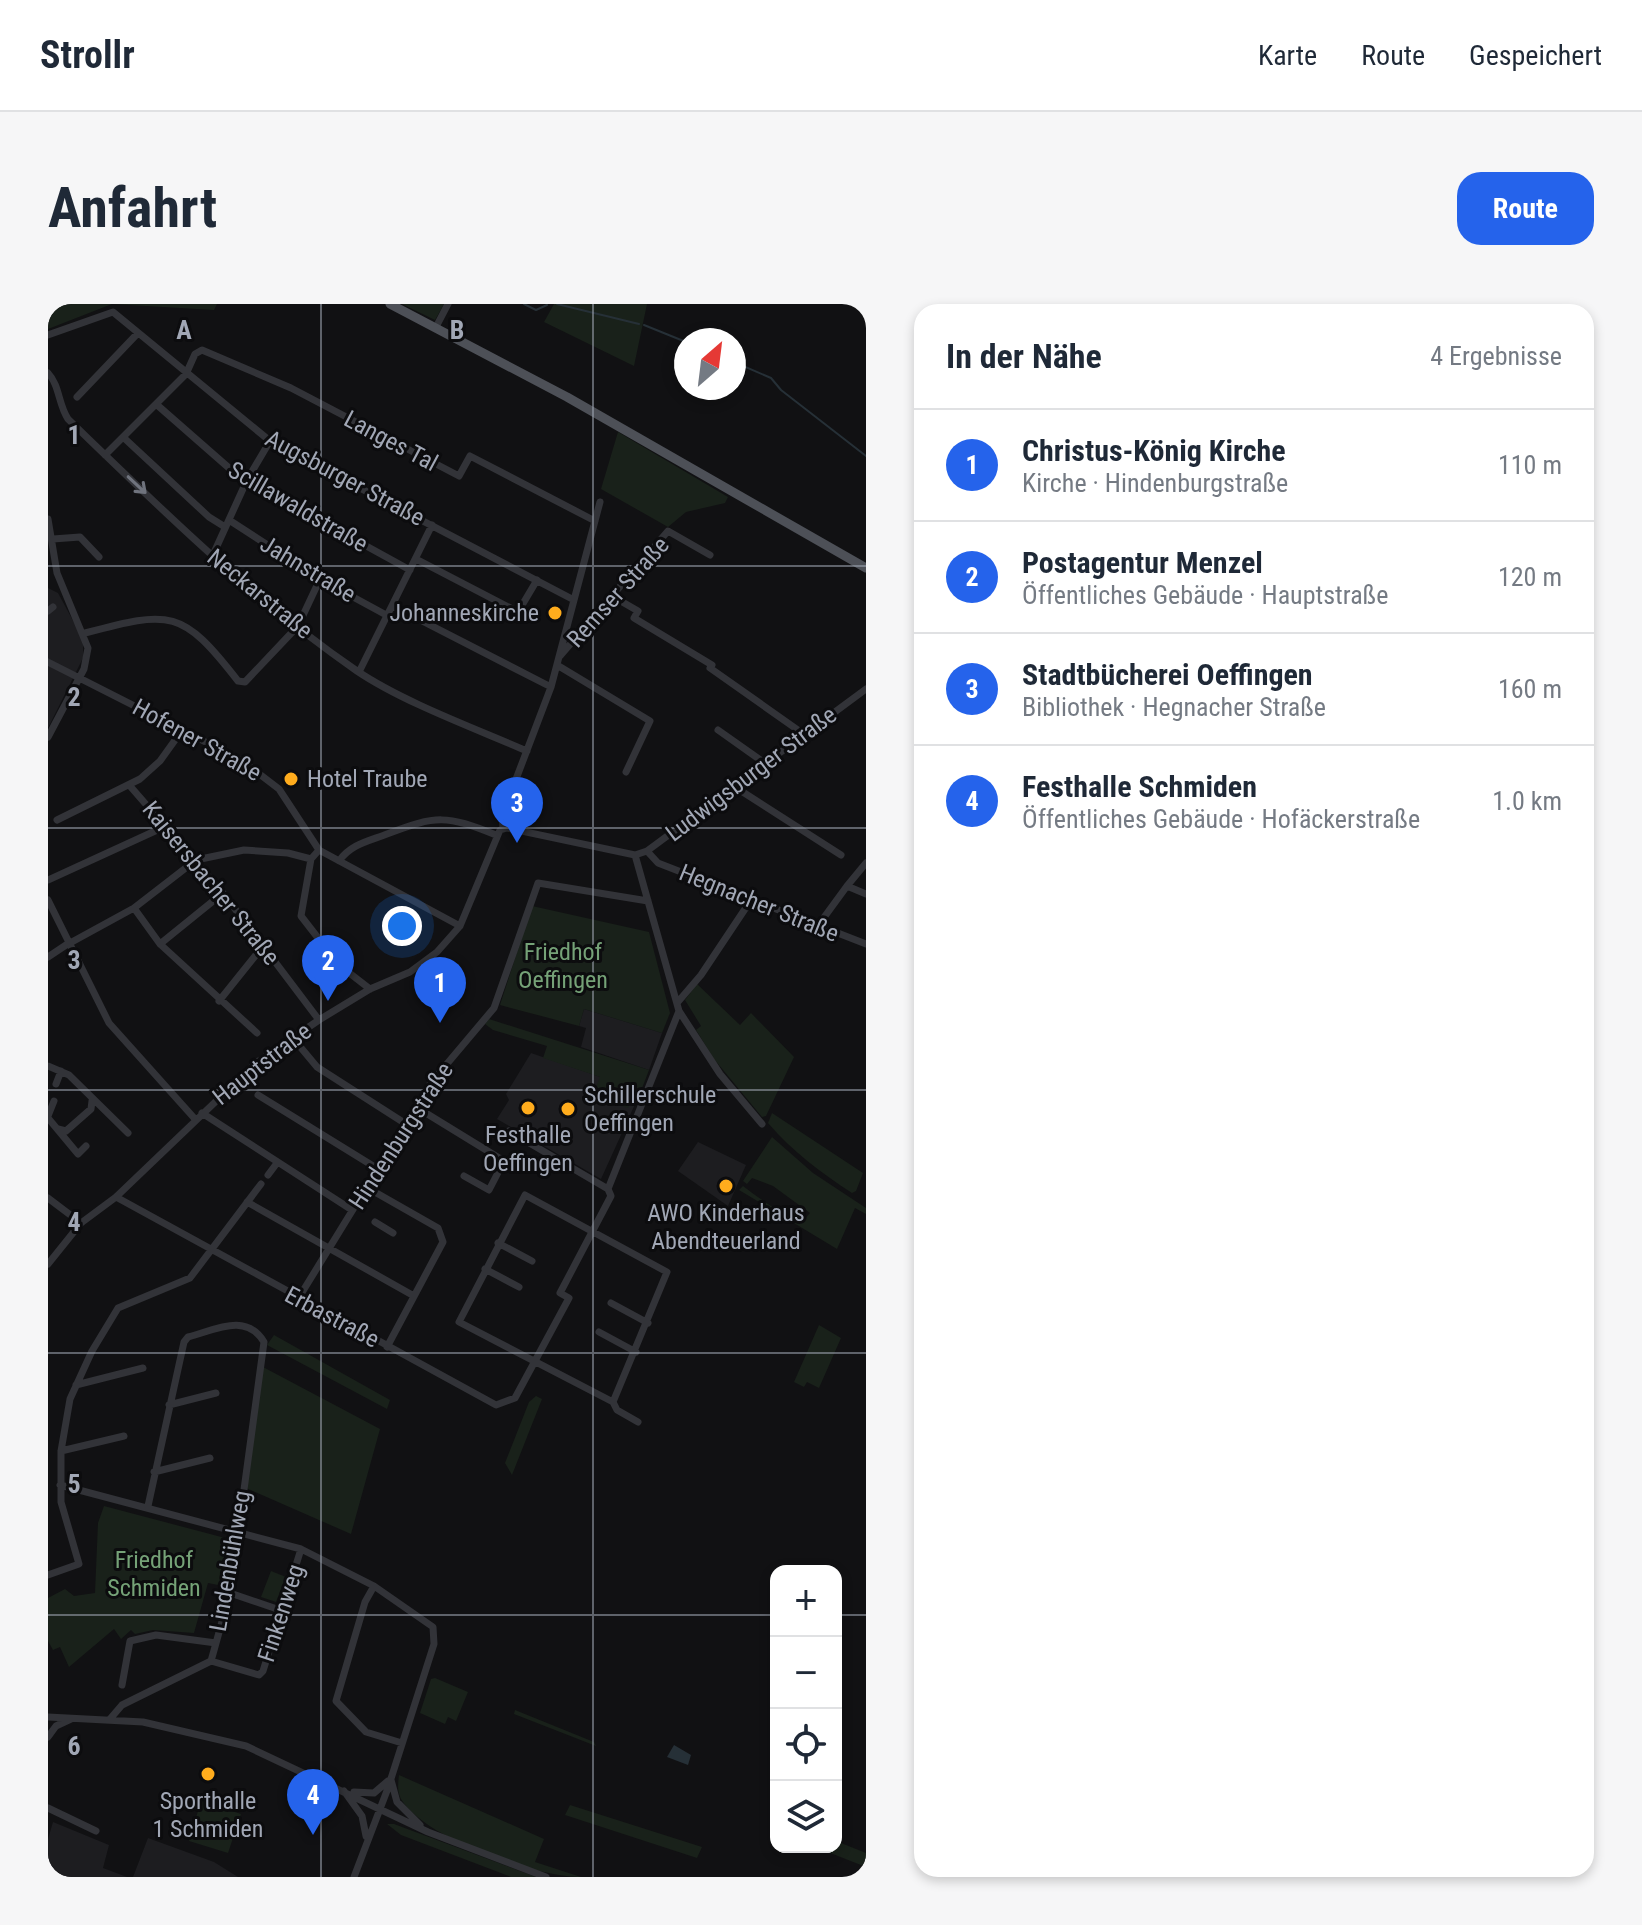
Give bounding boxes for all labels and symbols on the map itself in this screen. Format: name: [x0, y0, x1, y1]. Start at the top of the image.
text: A: [176, 315, 192, 345]
text: B: [450, 315, 464, 345]
north arrow: [674, 328, 746, 400]
street label: Langes Tal: [339, 405, 443, 477]
text: 1: [67, 420, 81, 450]
street label: Augsburger Straße: [261, 424, 429, 532]
street label: Scillawaldstraße: [223, 456, 373, 558]
one-way arrow: [127, 475, 147, 494]
street label: Jahnstraße: [255, 530, 361, 608]
street label: Remser Straße: [561, 531, 675, 653]
street label: Neckarstraße: [202, 543, 318, 645]
place label: Johanneskirche: [389, 599, 539, 627]
marker: Johanneskirche: [546, 604, 564, 622]
text: 2: [67, 682, 81, 712]
street label: Hofener Straße: [128, 693, 266, 787]
street label: Ludwigsburger Straße: [660, 701, 842, 847]
place label: Hotel Traube: [307, 765, 427, 793]
marker: Hotel Traube: [282, 770, 300, 788]
pin: 3: [491, 777, 543, 843]
street label: Kaisersbacher Straße: [136, 796, 286, 970]
street label: Hegnacher Straße: [675, 858, 843, 948]
your location: [382, 906, 422, 946]
pin: 2: [302, 935, 354, 1001]
park label: Friedhof Oeffingen: [518, 938, 608, 994]
text: 3: [67, 945, 81, 975]
pin: 1: [414, 957, 466, 1023]
street label: Hauptstraße: [207, 1017, 317, 1111]
street label: Hindenburgstraße: [343, 1057, 459, 1215]
place label: Schillerschule Oeffingen: [584, 1081, 716, 1137]
marker: Festhalle Oeffingen: [519, 1099, 537, 1117]
marker: Schillerschule Oeffingen: [559, 1100, 577, 1118]
place label: Festhalle Oeffingen: [483, 1121, 573, 1177]
marker: AWO Kinderhaus Abendteuerland: [717, 1177, 735, 1195]
place label: AWO Kinderhaus Abendteuerland: [647, 1199, 805, 1255]
text: 4: [67, 1207, 81, 1237]
street label: Erbastraße: [280, 1281, 384, 1353]
text: 5: [67, 1469, 81, 1499]
street label: Lindenbühlweg: [204, 1488, 256, 1634]
park label: Friedhof Schmiden: [107, 1546, 201, 1602]
street label: Finkenweg: [252, 1561, 310, 1665]
text: 6: [67, 1731, 81, 1761]
marker: Sporthalle 1 Schmiden: [199, 1765, 217, 1783]
pin: 4: [287, 1769, 339, 1835]
place label: Sporthalle 1 Schmiden: [153, 1787, 263, 1843]

